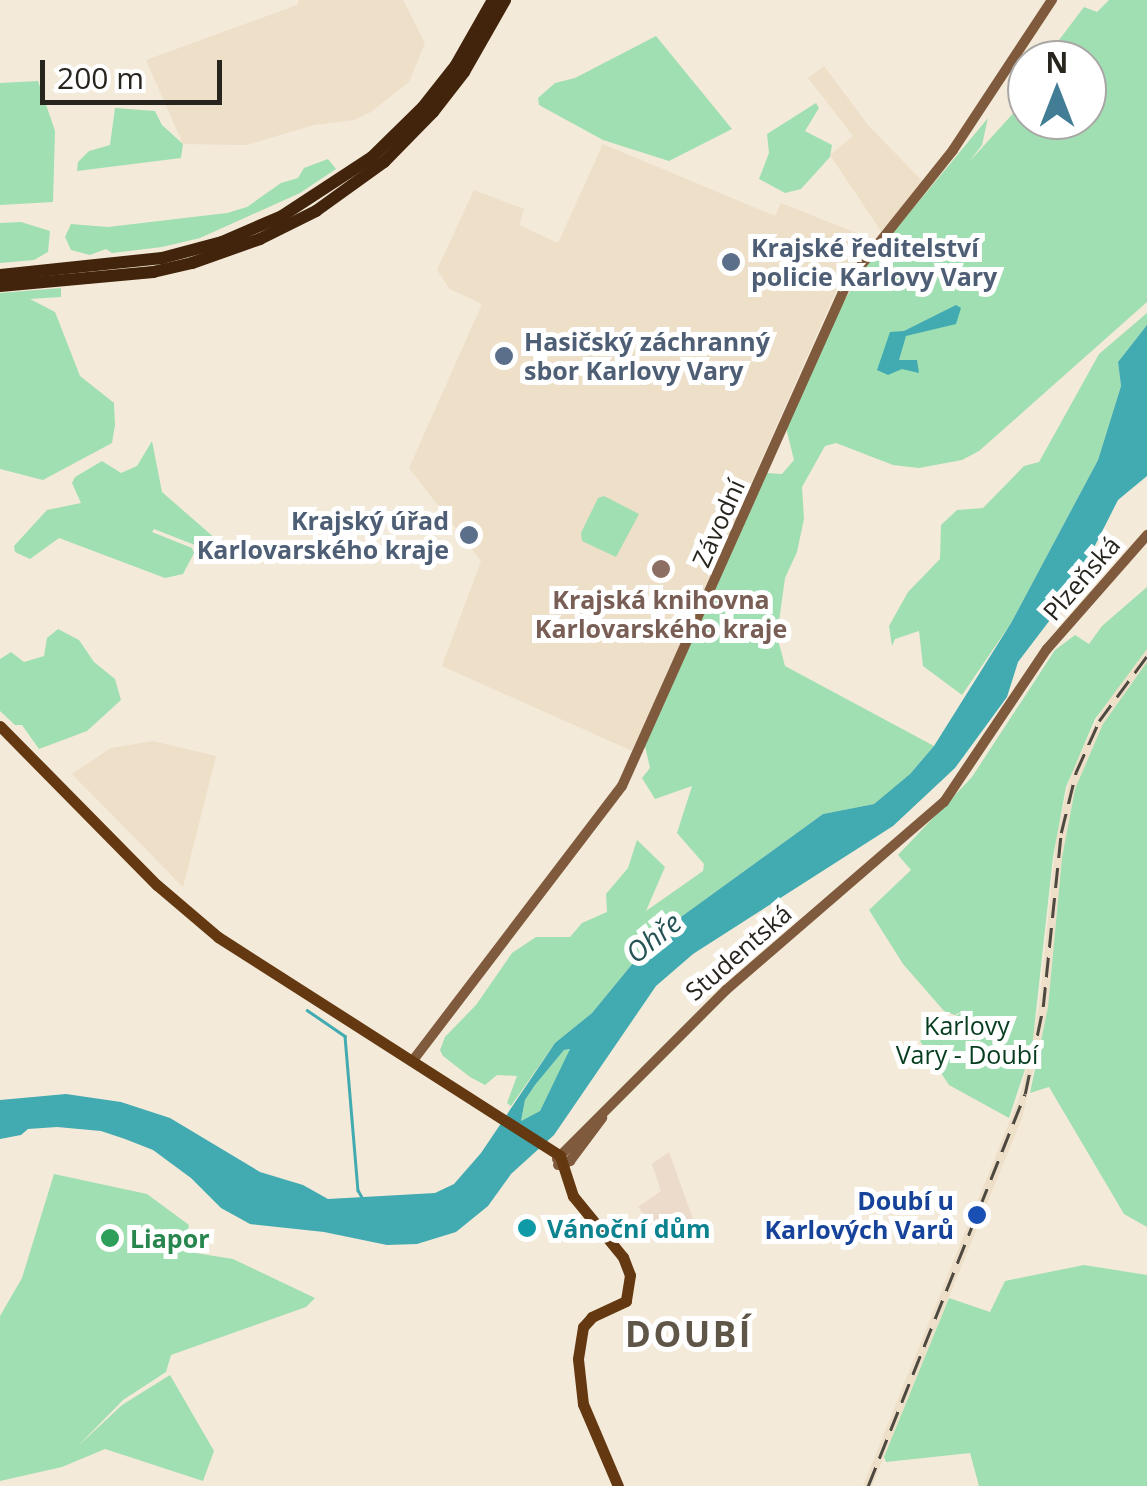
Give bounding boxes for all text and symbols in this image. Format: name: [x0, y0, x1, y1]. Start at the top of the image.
scale bar: [45, 40, 228, 102]
north arrow: [1007, 40, 1107, 140]
text: N: [1046, 43, 1068, 81]
text: 200 m: [57, 57, 144, 98]
place label: Krajské ředitelství policie Karlovy Vary: [751, 233, 997, 292]
marker: Krajské ředitelství policie Karlovy Vary: [720, 251, 742, 273]
place label: Hasičský záchranný sbor Karlovy Vary: [524, 327, 770, 386]
marker: Hasičský záchranný sbor Karlovy Vary: [493, 345, 515, 367]
street label: Závodní: [685, 475, 751, 571]
place label: Krajský úřad Karlovarského kraje: [197, 506, 449, 565]
marker: Krajský úřad Karlovarského kraje: [458, 524, 480, 546]
street label: Plzeňská: [1036, 530, 1126, 626]
marker: Krajská knihovna Karlovarského kraje: [650, 558, 672, 580]
place label: Krajská knihovna Karlovarského kraje: [535, 585, 787, 644]
street label: Studentská: [679, 898, 797, 1006]
water label: Ohře: [619, 905, 687, 969]
park label: Karlovy Vary - Doubí: [896, 1011, 1038, 1070]
place label: Doubí u Karlových Varů: [764, 1186, 954, 1245]
marker: Doubí u Karlových Varů: [964, 1202, 990, 1228]
place label: Vánoční dům: [547, 1213, 710, 1243]
marker: Vánoční dům: [516, 1217, 538, 1239]
place label: Liapor: [130, 1223, 210, 1253]
marker: Liapor: [99, 1227, 121, 1249]
district label: DOUBÍ: [625, 1313, 753, 1355]

